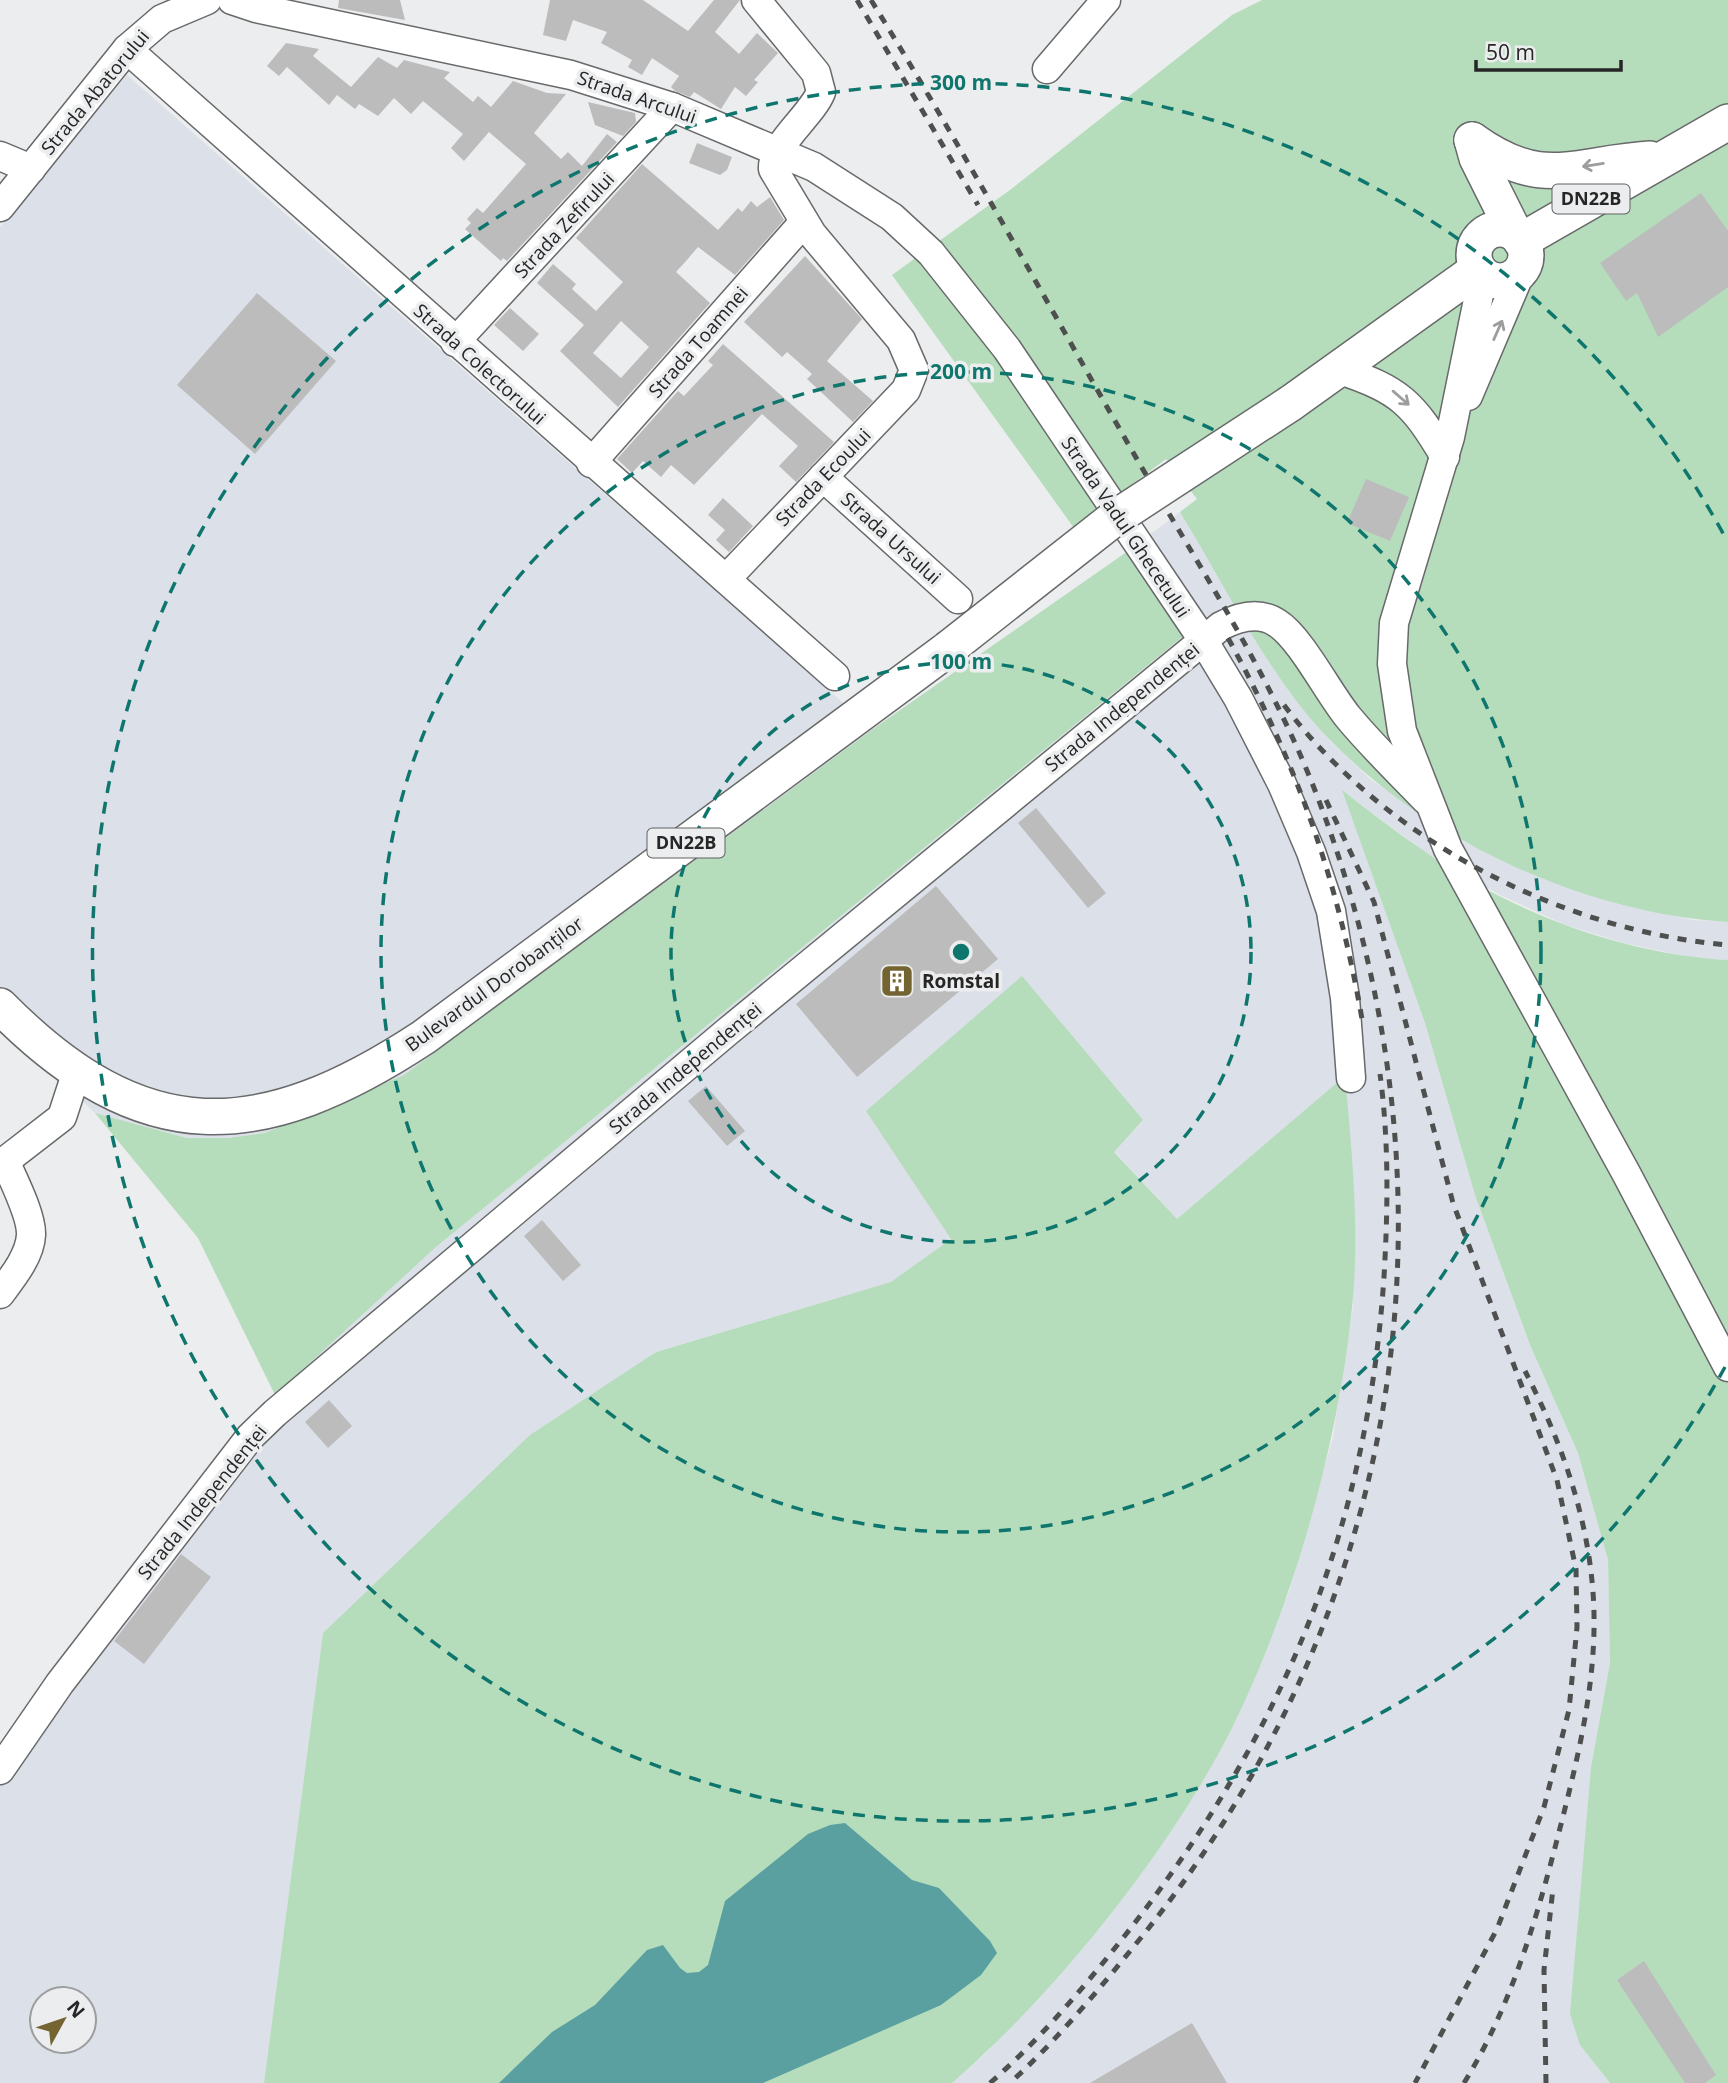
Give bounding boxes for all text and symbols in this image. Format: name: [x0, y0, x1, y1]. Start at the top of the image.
street label: Strada Abatorului: [35, 24, 155, 160]
scale bar: [1476, 28, 1621, 72]
text: 50 m: [1486, 38, 1535, 66]
street label: Strada Arcului: [574, 64, 700, 130]
text: 300 m: [930, 68, 992, 96]
one-way arrow: [1582, 159, 1605, 172]
street label: Strada Zefirului: [508, 166, 620, 284]
road number: DN22B: [1552, 184, 1630, 214]
street label: Strada Toamnei: [642, 281, 754, 403]
street label: Strada Colectorului: [408, 298, 552, 430]
one-way arrow: [1492, 320, 1505, 341]
text: 200 m: [930, 357, 992, 385]
one-way arrow: [1392, 390, 1410, 406]
street label: Strada Ecoului: [770, 422, 876, 532]
street label: Strada Vadul Ghecetului: [1056, 431, 1196, 623]
street label: Strada Ursului: [835, 486, 947, 590]
street label: Strada Independenței: [1039, 636, 1205, 778]
text: 100 m: [930, 647, 992, 675]
road number: DN22B: [648, 828, 724, 858]
street label: Bulevardul Dorobanților: [400, 910, 588, 1057]
centre of rings: [949, 940, 973, 964]
building icon: Romstal: [878, 962, 916, 1000]
place label: Romstal: [922, 968, 1000, 994]
street label: Strada Independenței: [603, 996, 767, 1140]
street label: Strada Independenței: [131, 1419, 273, 1585]
north arrow: [28, 1985, 98, 2055]
text: N: [61, 1995, 91, 2023]

